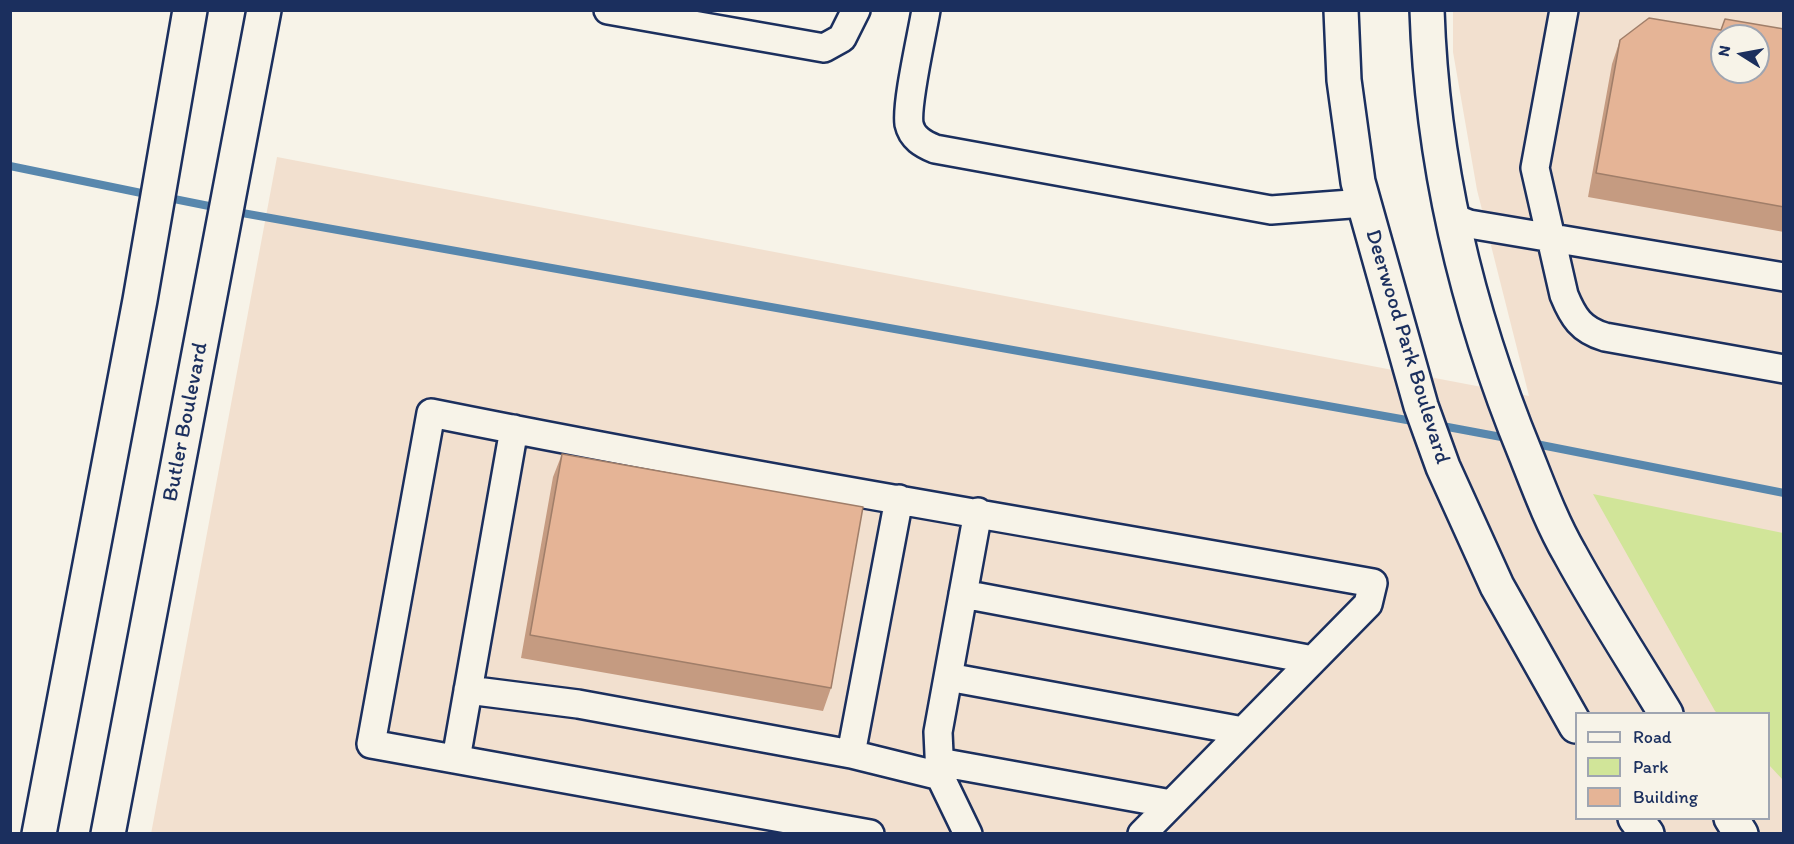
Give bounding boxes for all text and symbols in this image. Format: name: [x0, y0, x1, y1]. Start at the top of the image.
north arrow: [1710, 24, 1770, 84]
text: N: [1713, 44, 1734, 58]
street label: Deerwood Park Boulevard: [1359, 227, 1455, 467]
street label: Butler Boulevard: [158, 340, 214, 504]
legend: [1575, 712, 1770, 820]
text: Road: [1633, 726, 1672, 748]
text: Park: [1633, 756, 1668, 778]
text: Building: [1633, 786, 1698, 808]

